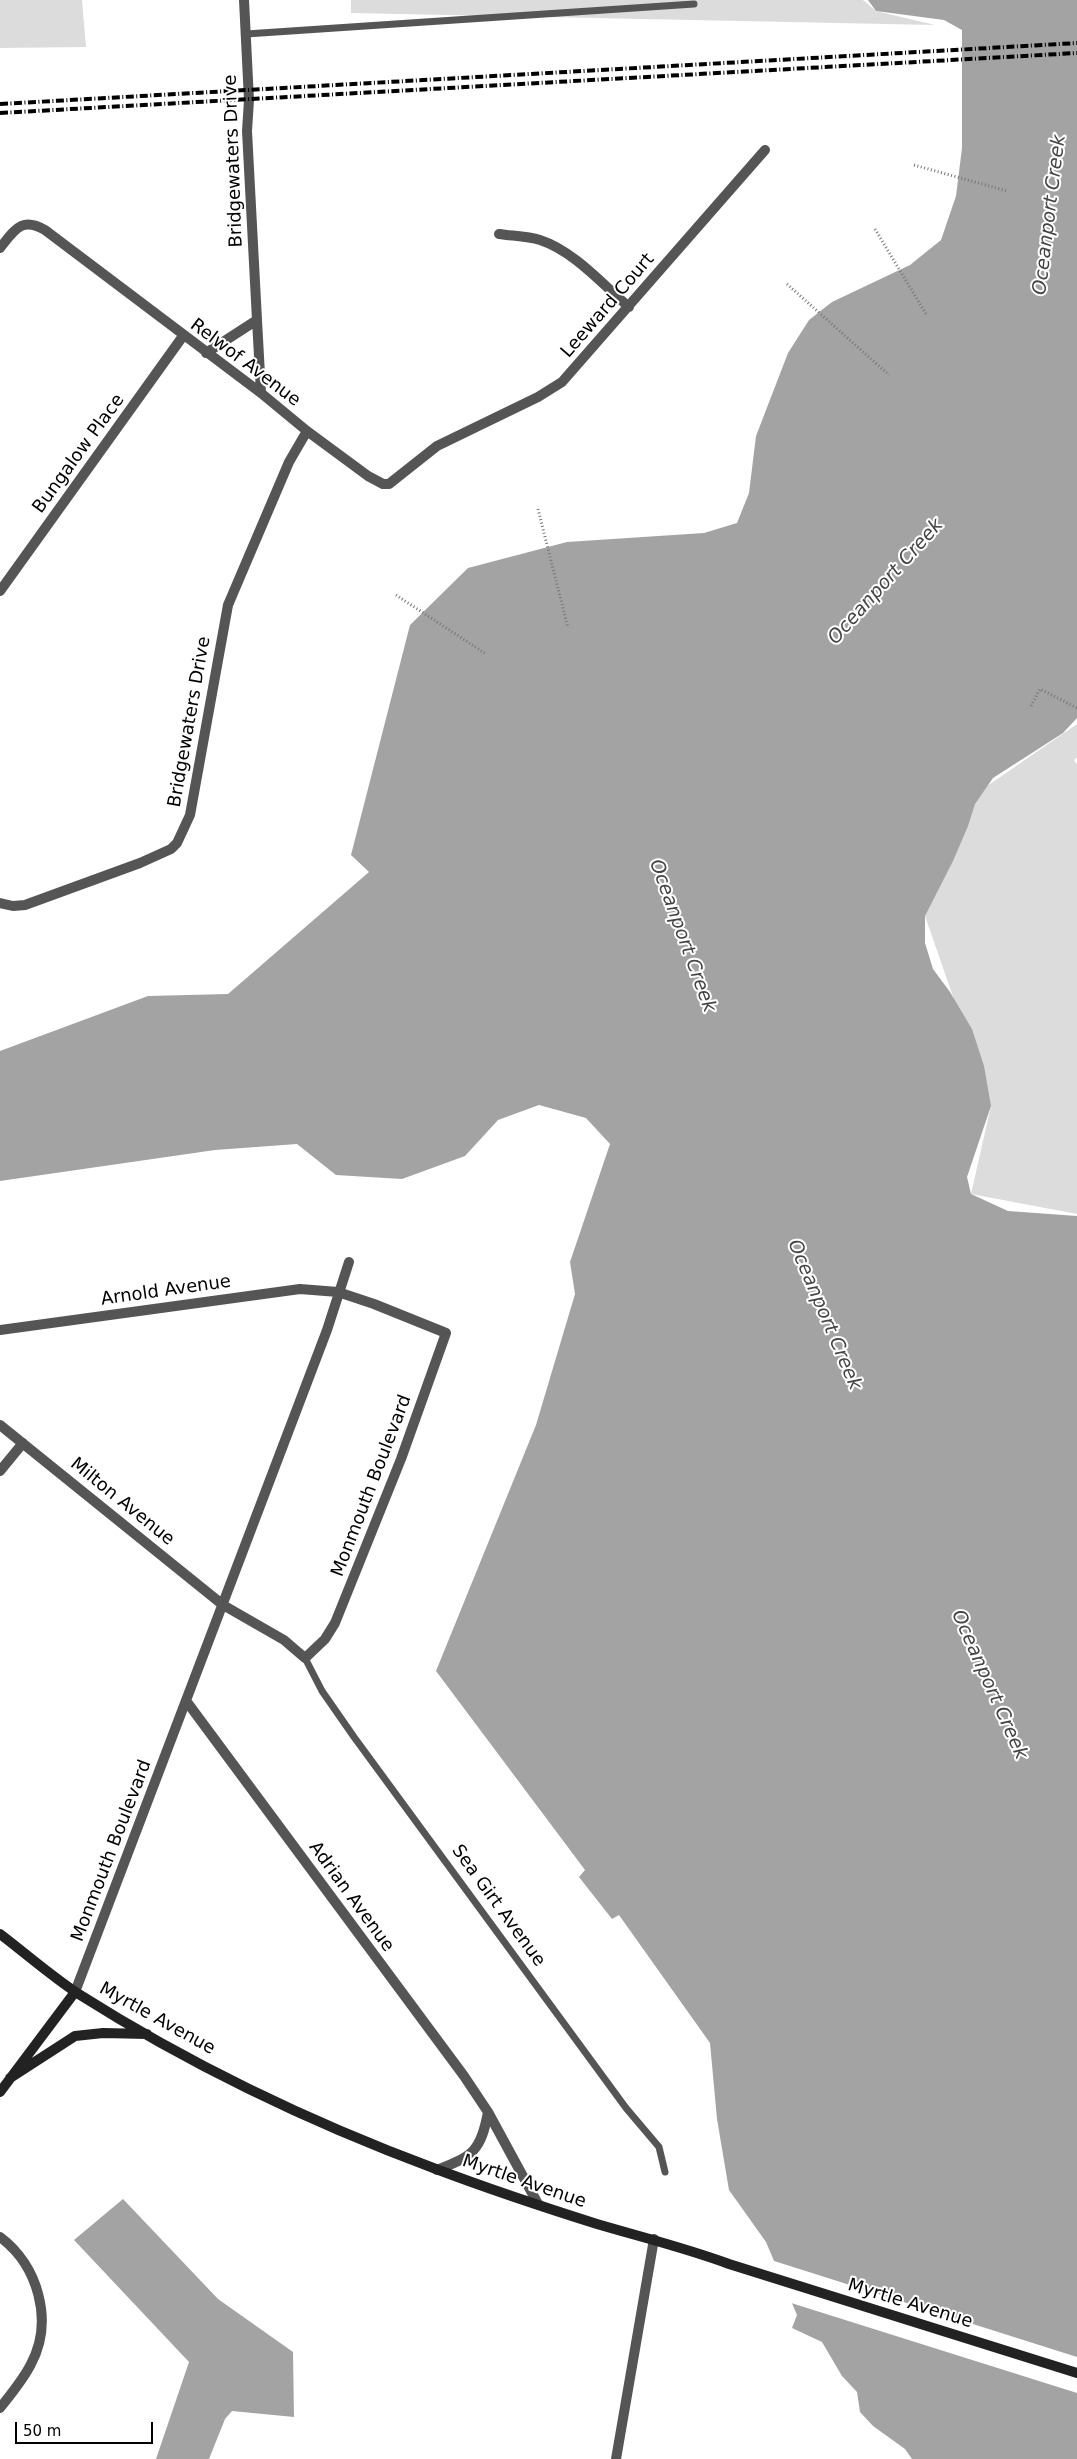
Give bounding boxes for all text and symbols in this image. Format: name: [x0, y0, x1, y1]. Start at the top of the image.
street label: Bridgewaters Drive: [220, 74, 248, 248]
water label: Oceanport Creek: [1029, 134, 1071, 296]
street label: Leeward Court: [557, 249, 659, 363]
street label: Relwof Avenue: [186, 315, 304, 411]
street label: Bungalow Place: [29, 390, 129, 518]
water label: Oceanport Creek: [824, 514, 948, 650]
street label: Bridgewaters Drive: [164, 635, 216, 809]
water label: Oceanport Creek: [644, 856, 720, 1016]
water label: Oceanport Creek: [782, 1236, 866, 1394]
street label: Arnold Avenue: [100, 1271, 232, 1311]
street label: Monmouth Boulevard: [327, 1392, 417, 1580]
street label: Milton Avenue: [66, 1453, 178, 1551]
water label: Oceanport Creek: [946, 1607, 1032, 1763]
street label: Monmouth Boulevard: [67, 1757, 157, 1945]
street label: Adrian Avenue: [304, 1838, 398, 1956]
street label: Sea Girt Avenue: [447, 1841, 549, 1971]
street label: Myrtle Avenue: [95, 1978, 219, 2060]
street label: Myrtle Avenue: [459, 2151, 589, 2213]
street label: Myrtle Avenue: [845, 2275, 975, 2333]
scale bar: [18, 2412, 155, 2444]
text: 50 m: [23, 2422, 61, 2440]

